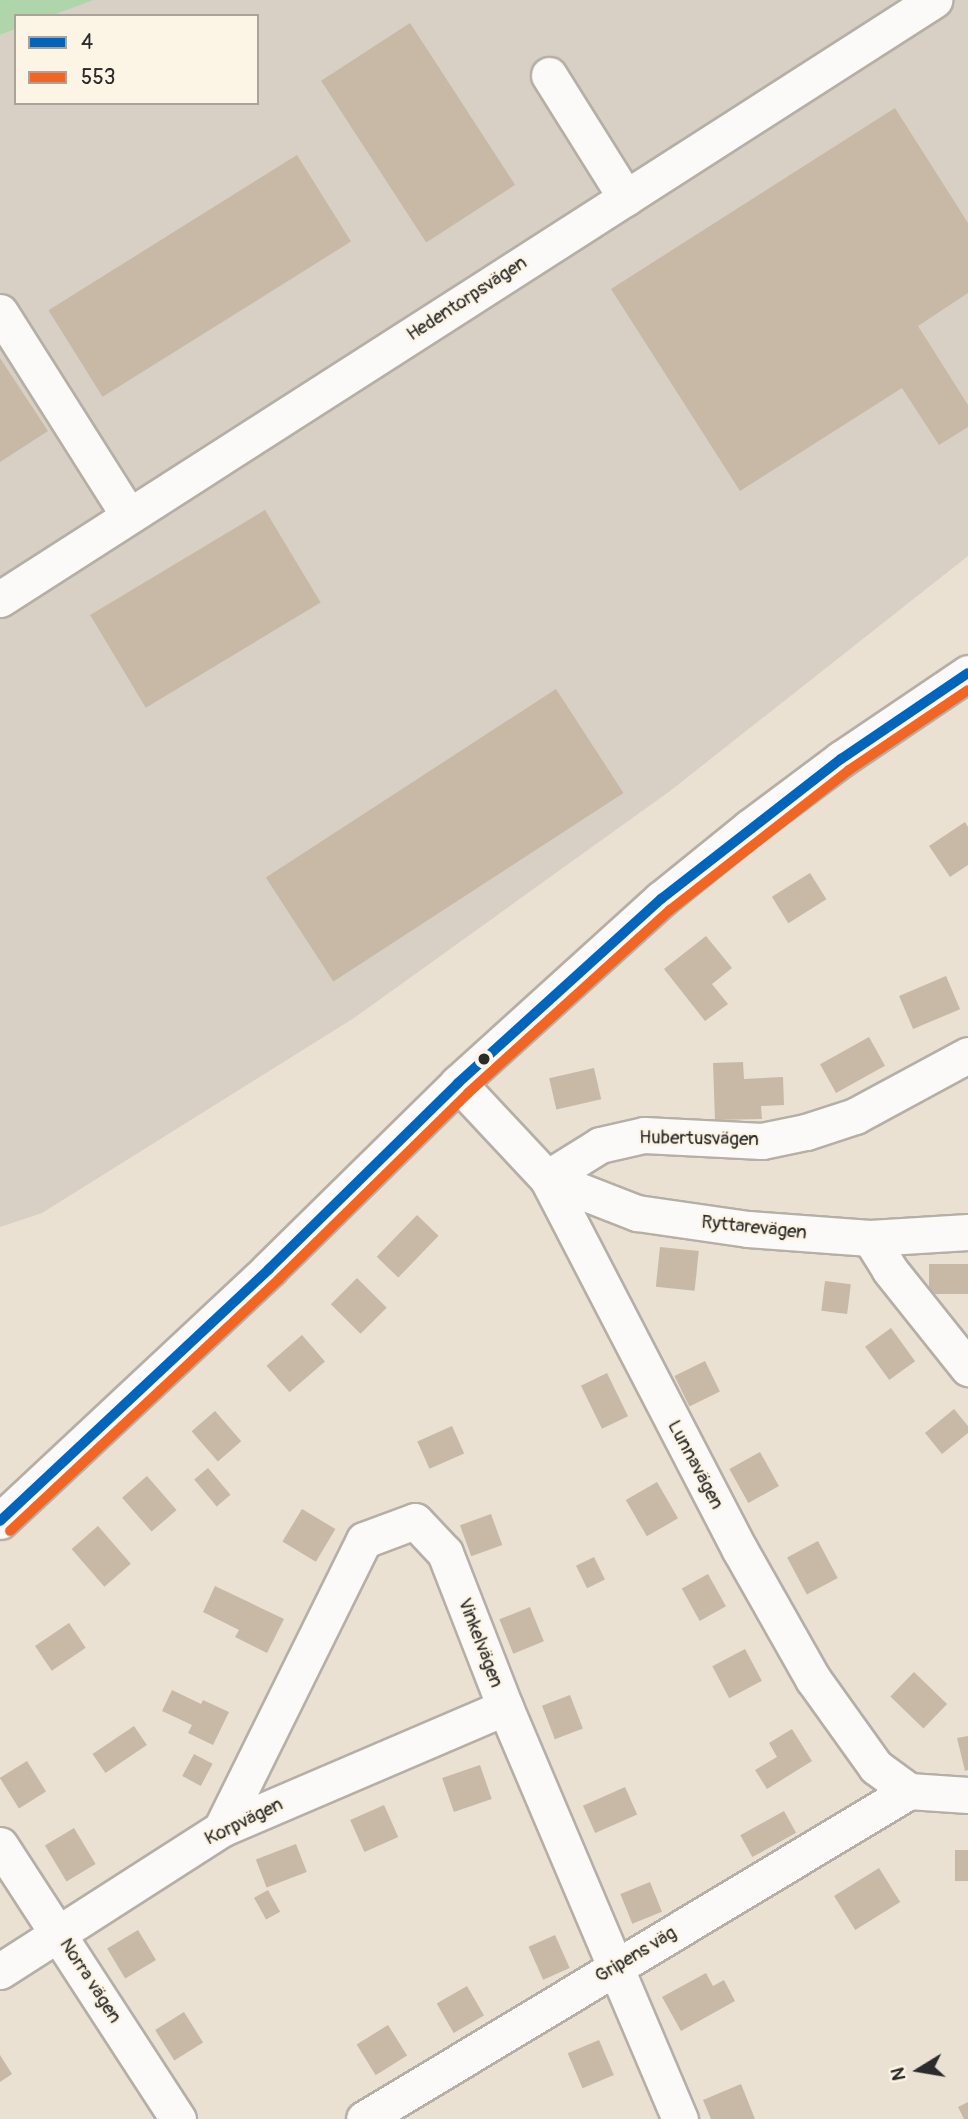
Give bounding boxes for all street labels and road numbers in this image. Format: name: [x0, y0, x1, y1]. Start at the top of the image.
street label: Hedentorpsvägen: [403, 252, 531, 346]
street label: Hubertusvägen: [639, 1127, 759, 1151]
street label: Ryttarevägen: [700, 1211, 808, 1245]
street label: Lunnavägen: [662, 1417, 728, 1513]
street label: Vinkelvägen: [453, 1595, 507, 1691]
street label: Korpvägen: [201, 1793, 287, 1851]
street label: Gripens väg: [591, 1922, 681, 1988]
street label: Norra vägen: [54, 1934, 126, 2028]

